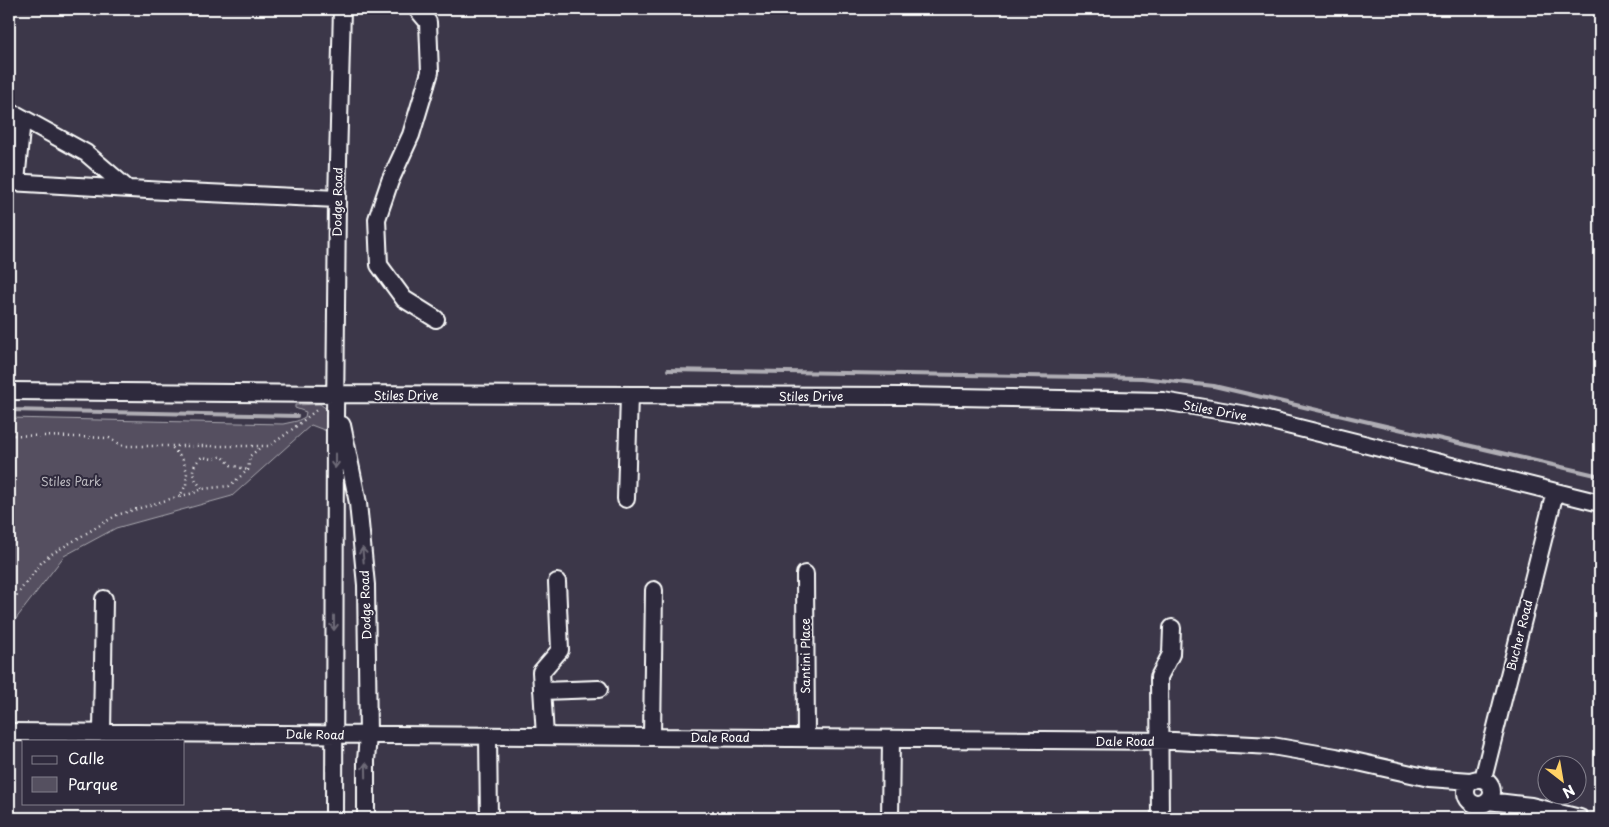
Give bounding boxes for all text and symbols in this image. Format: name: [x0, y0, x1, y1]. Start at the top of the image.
street label: Dodge Road: [327, 167, 347, 237]
street label: Stiles Drive: [374, 386, 438, 404]
street label: Stiles Drive: [779, 387, 843, 405]
street label: Stiles Drive: [1182, 396, 1248, 424]
one-way arrow: [330, 452, 340, 468]
park label: Stiles Park: [41, 472, 101, 490]
one-way arrow: [358, 547, 368, 563]
street label: Dodge Road: [355, 570, 375, 640]
street label: Bucher Road: [1501, 598, 1537, 672]
one-way arrow: [329, 614, 339, 631]
street label: Santini Place: [796, 618, 814, 694]
street label: Dale Road: [285, 724, 345, 744]
street label: Dale Road: [690, 728, 750, 746]
street label: Dale Road: [1095, 732, 1155, 750]
legend: [22, 740, 185, 804]
text: Calle: [68, 746, 105, 769]
north arrow: [1536, 754, 1586, 804]
one-way arrow: [361, 762, 371, 778]
text: Parque: [68, 772, 118, 795]
text: N: [1559, 780, 1579, 803]

